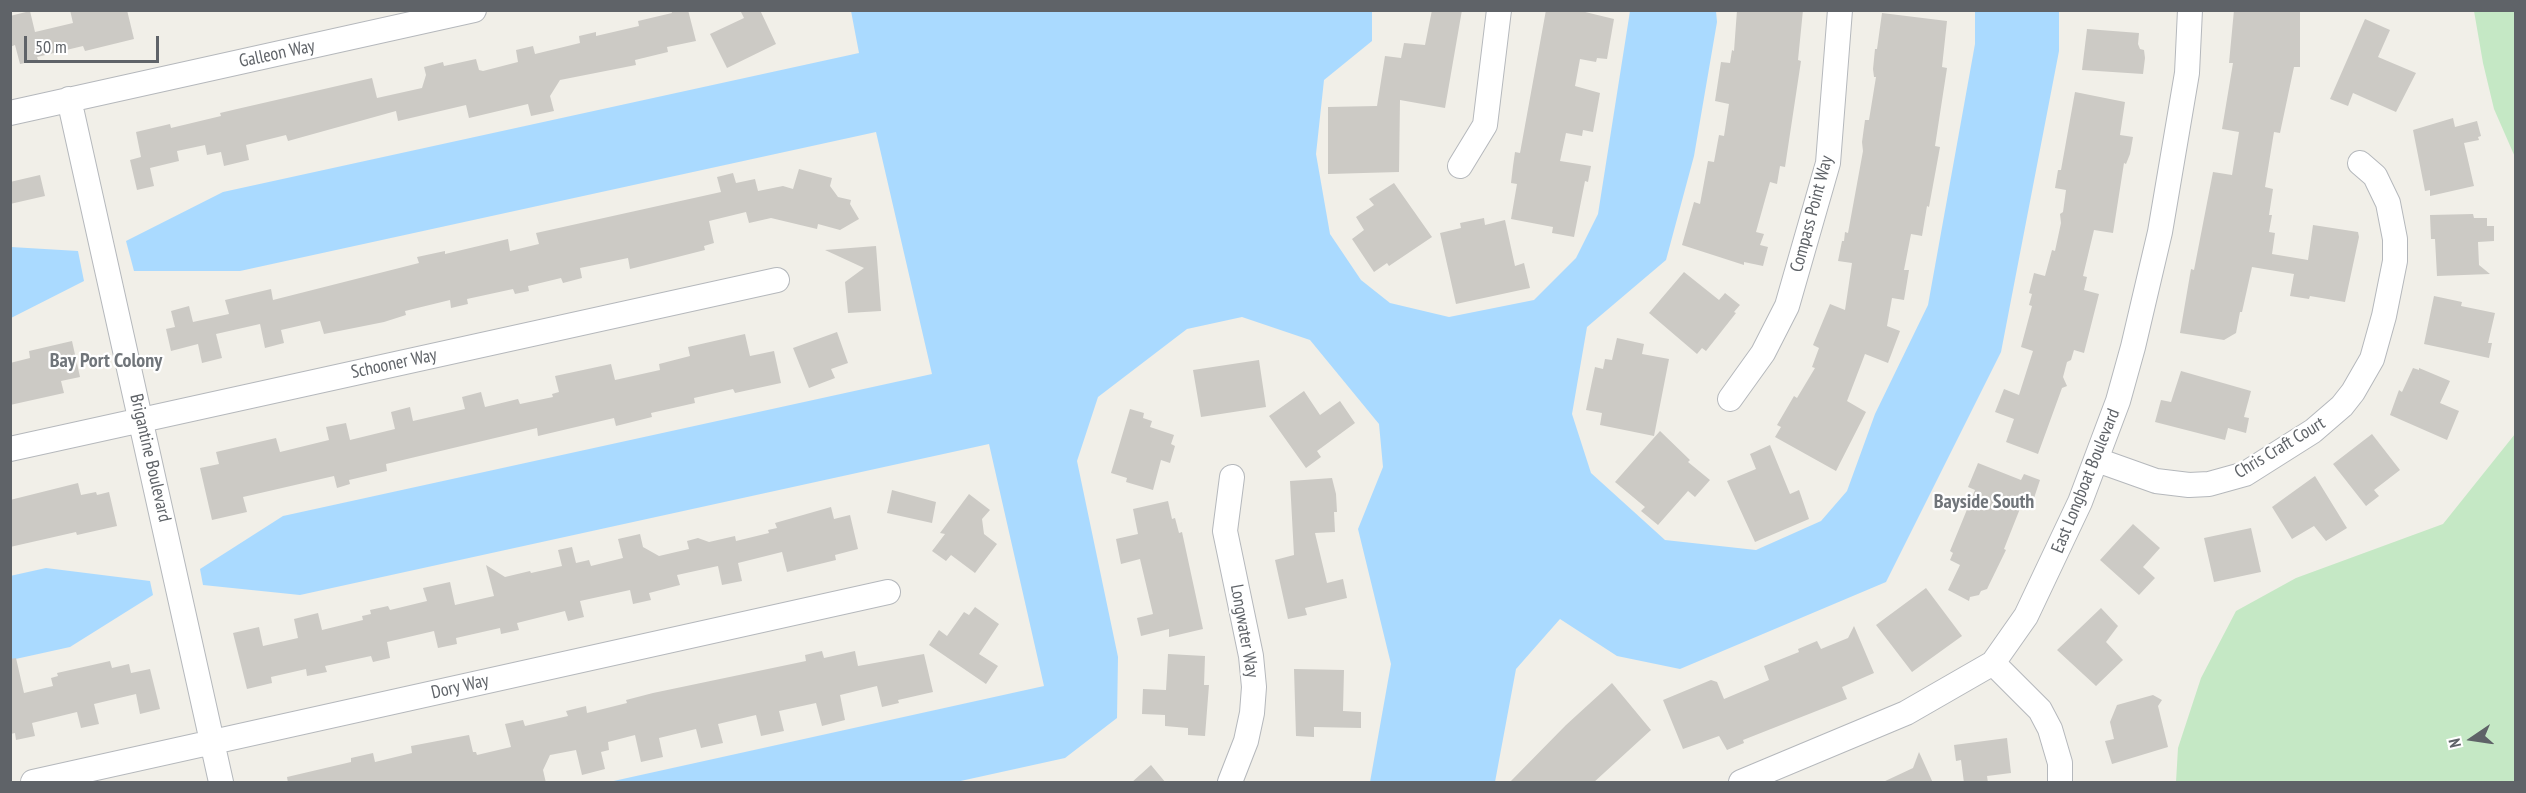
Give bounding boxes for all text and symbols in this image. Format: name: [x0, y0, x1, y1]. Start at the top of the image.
scale bar: [27, 24, 162, 62]
text: 50 m: [35, 35, 67, 58]
street label: Galleon Way: [237, 35, 317, 73]
street label: Compass Point Way: [1786, 153, 1838, 275]
street label: Schooner Way: [349, 344, 439, 384]
district label: Bay Port Colony: [50, 349, 162, 373]
street label: Brigantine Boulevard: [125, 392, 175, 524]
street label: East Longboat Boulevard: [2047, 406, 2125, 556]
street label: Chris Craft Court: [2231, 413, 2329, 483]
district label: Bayside South: [1934, 490, 2034, 514]
street label: Longwater Way: [1225, 583, 1263, 679]
street label: Dory Way: [429, 670, 491, 704]
north arrow: [2442, 709, 2502, 769]
text: N: [2444, 737, 2465, 750]

